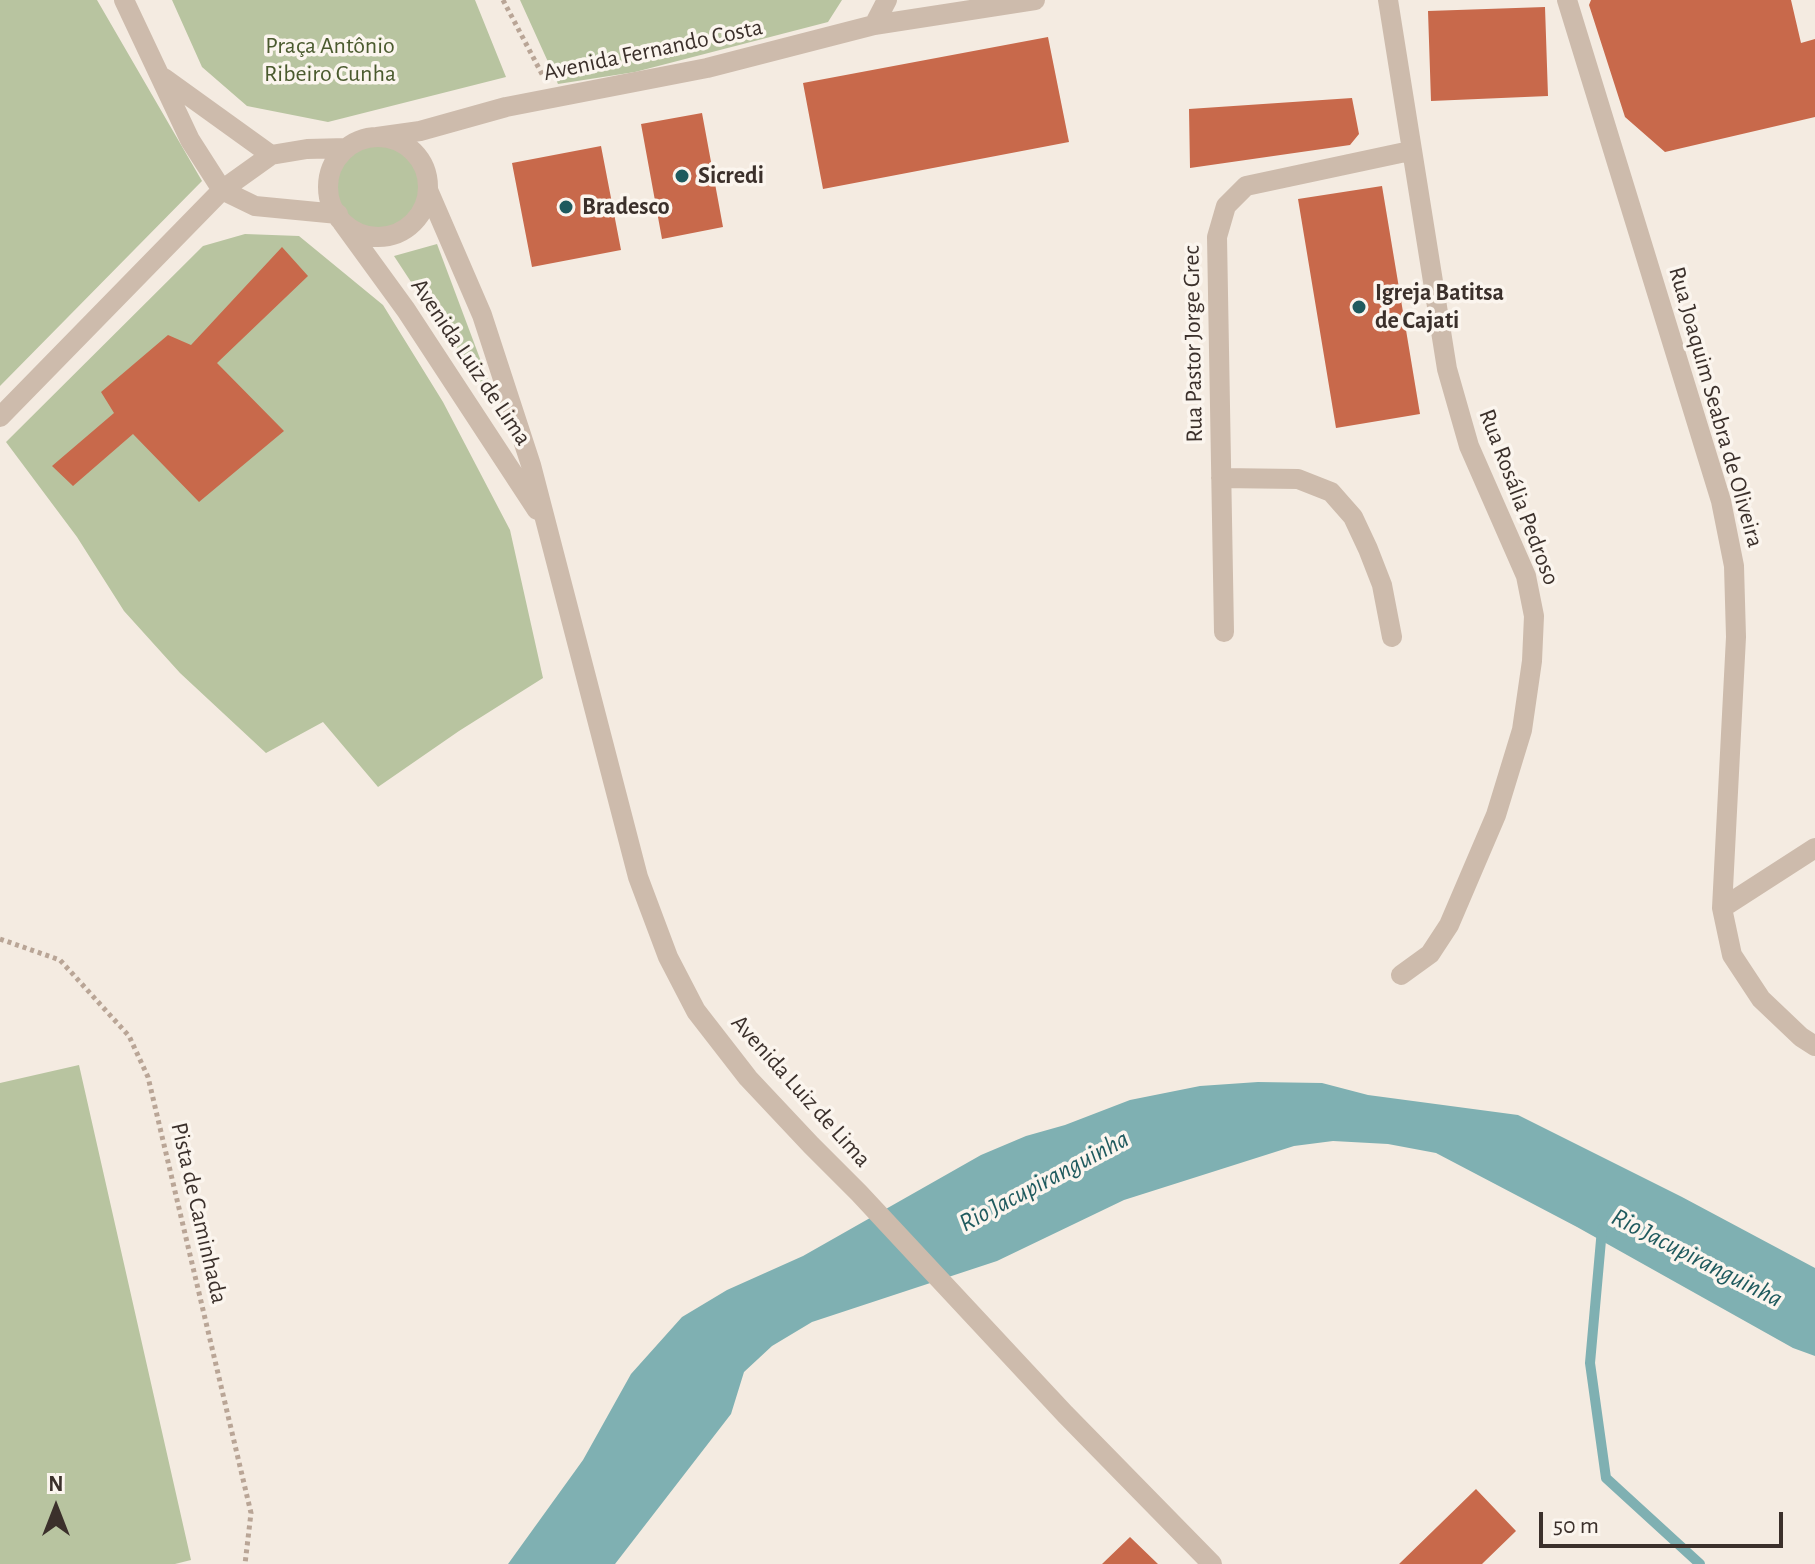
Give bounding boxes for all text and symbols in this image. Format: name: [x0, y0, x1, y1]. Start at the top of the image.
street label: Avenida Fernando Costa: [541, 13, 765, 87]
park label: Praça Antônio Ribeiro Cunha: [264, 32, 396, 88]
place label: Sicredi: [698, 162, 764, 190]
marker: Sicredi: [673, 167, 691, 185]
place label: Bradesco: [582, 193, 670, 221]
marker: Bradesco: [557, 198, 575, 216]
street label: Rua Pastor Jorge Grec: [1177, 245, 1209, 443]
street label: Rua Joaquim Seabra de Oliveira: [1662, 263, 1770, 551]
street label: Avenida Luiz de Lima: [404, 273, 538, 451]
place label: Igreja Batitsa de Cajati: [1375, 279, 1504, 335]
marker: Igreja Batitsa de Cajati: [1350, 298, 1368, 316]
street label: Rua Rosália Pedroso: [1472, 405, 1566, 589]
street label: Avenida Luiz de Lima: [725, 1009, 877, 1173]
street label: Pista de Caminhada: [164, 1120, 234, 1306]
water label: Rio Jacupiranguinha: [954, 1123, 1134, 1239]
water label: Rio Jacupiranguinha: [1606, 1202, 1788, 1314]
north arrow: [16, 1468, 96, 1548]
text: N: [48, 1473, 64, 1495]
scale bar: [1543, 1496, 1787, 1546]
text: 50 m: [1553, 1514, 1599, 1538]

